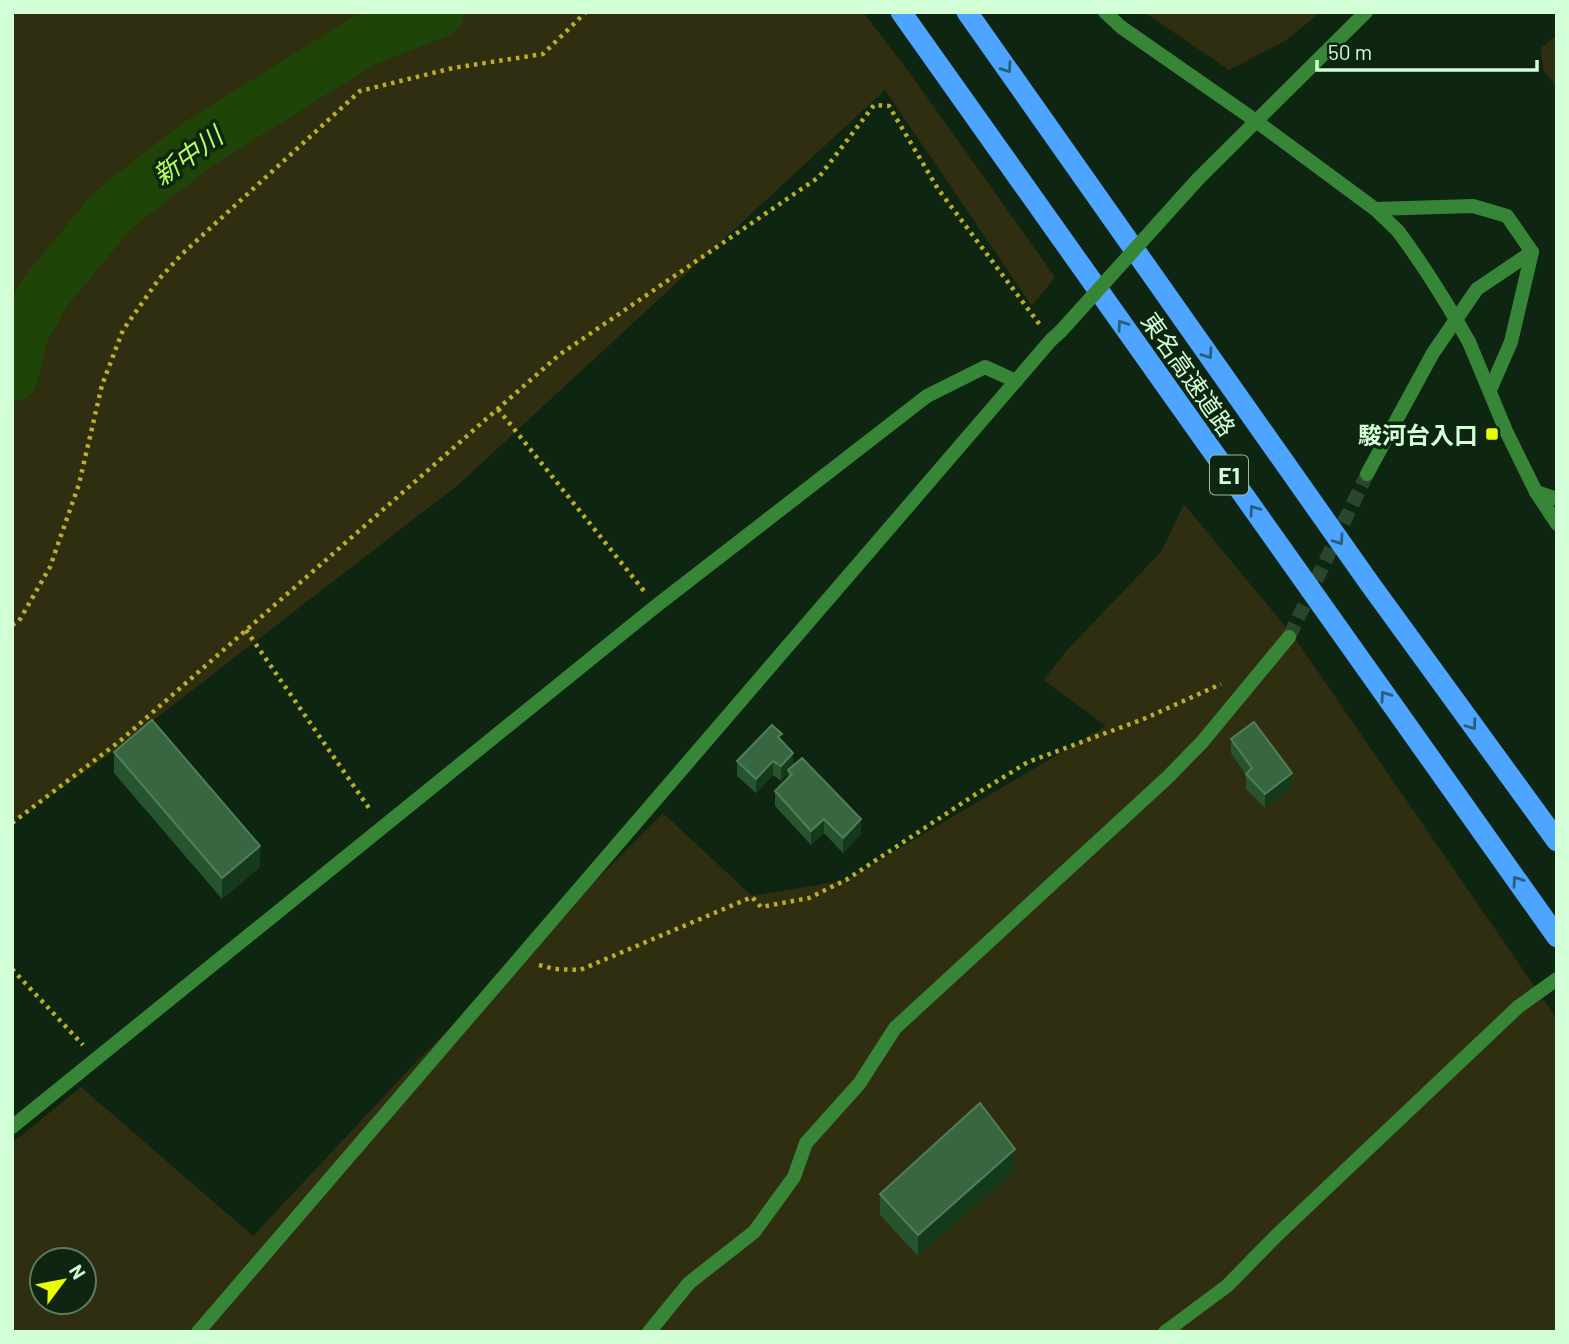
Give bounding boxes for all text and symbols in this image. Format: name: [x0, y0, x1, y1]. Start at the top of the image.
scale bar: [1317, 28, 1538, 72]
text: 50 m: [1328, 39, 1372, 64]
one-way arrow: [999, 60, 1011, 73]
water label: 新中川: [146, 118, 230, 190]
street label: 東名高速道路: [1136, 307, 1242, 441]
one-way arrow: [1118, 320, 1130, 333]
one-way arrow: [1200, 346, 1212, 359]
place label: 駿河台入口: [1358, 420, 1478, 449]
marker: 駿河台入口: [1484, 426, 1500, 442]
road number: E1: [1210, 456, 1248, 495]
one-way arrow: [1250, 505, 1262, 518]
one-way arrow: [1331, 532, 1343, 545]
one-way arrow: [1381, 691, 1393, 704]
one-way arrow: [1464, 717, 1476, 730]
one-way arrow: [1513, 876, 1525, 889]
north arrow: [28, 1246, 98, 1316]
text: N: [65, 1260, 91, 1283]

